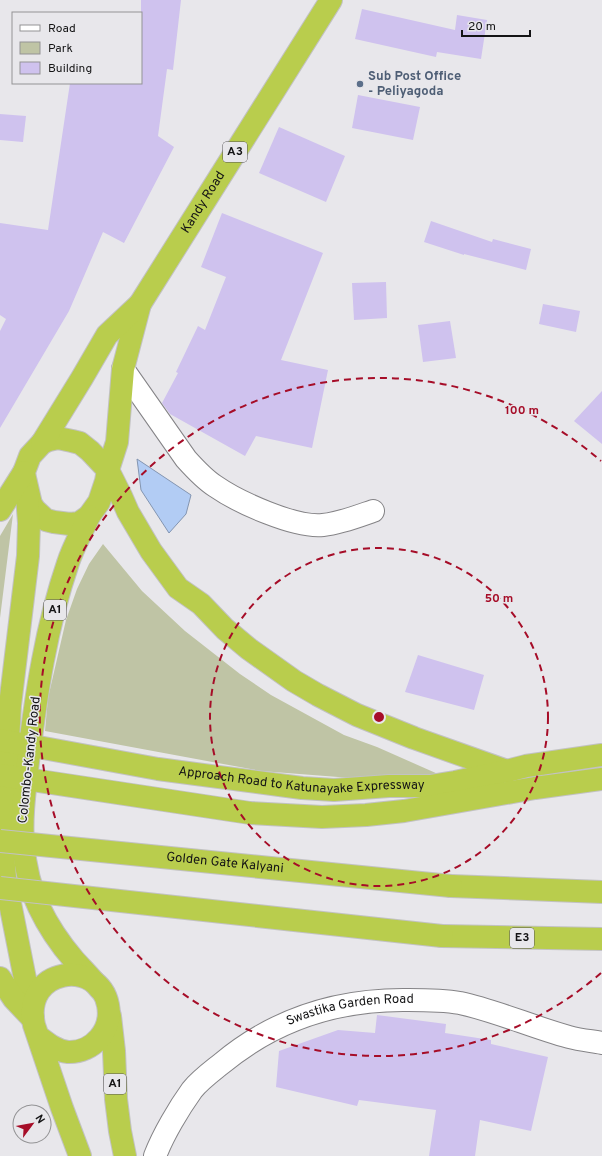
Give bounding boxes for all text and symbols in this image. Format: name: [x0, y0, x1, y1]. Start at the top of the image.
legend: [12, 12, 142, 84]
scale bar: [462, 12, 530, 38]
text: 20 m: [468, 19, 496, 35]
text: Road: [48, 21, 76, 37]
text: Park: [48, 41, 73, 57]
text: Building: [48, 61, 92, 77]
place label: Sub Post Office - Peliyagoda: [368, 69, 461, 100]
marker: Sub Post Office - Peliyagoda: [355, 79, 365, 89]
road number: A3: [223, 142, 247, 162]
street label: Kandy Road: [178, 169, 229, 237]
text: 100 m: [505, 403, 539, 419]
text: 50 m: [485, 591, 513, 607]
road number: A1: [44, 600, 66, 620]
street label: Colombo-Kandy Road: [15, 696, 45, 824]
centre of rings: [372, 710, 386, 724]
street label: Approach Road to Katunayake Expressway: [177, 764, 425, 798]
street label: Golden Gate Kalyani: [165, 850, 284, 877]
road number: E3: [510, 928, 534, 948]
street label: Swastika Garden Road: [284, 992, 414, 1030]
road number: A1: [104, 1074, 126, 1094]
north arrow: [12, 1104, 52, 1144]
text: N: [32, 1112, 48, 1126]

